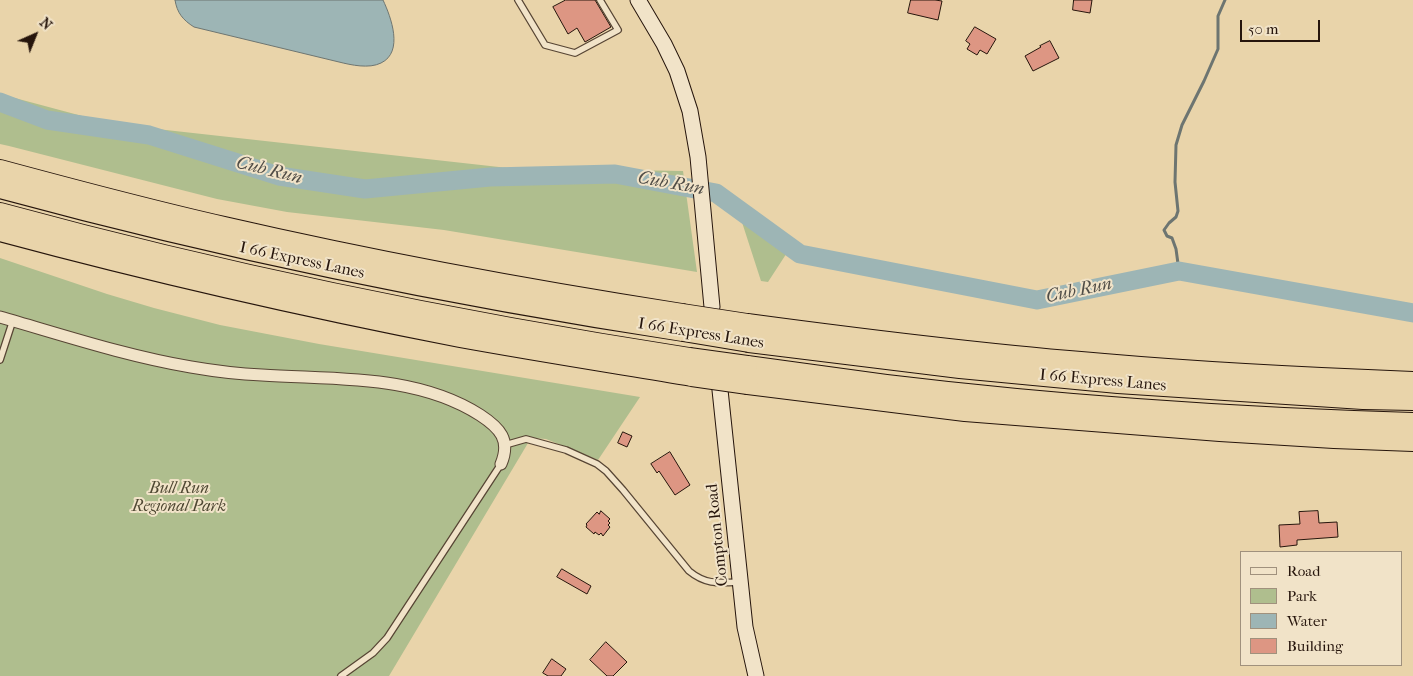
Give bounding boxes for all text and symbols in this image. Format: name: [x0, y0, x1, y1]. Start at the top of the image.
north arrow: [10, 10, 60, 60]
scale bar: [1243, 10, 1323, 42]
text: N: [36, 14, 55, 34]
text: 50 m: [1248, 20, 1278, 38]
water label: Cub Run: [234, 152, 304, 190]
water label: Cub Run: [636, 168, 706, 200]
street label: I 66 Express Lanes: [238, 238, 366, 284]
water label: Cub Run: [1044, 273, 1114, 309]
street label: I 66 Express Lanes: [637, 315, 765, 353]
street label: I 66 Express Lanes: [1039, 366, 1167, 396]
park label: Bull Run Regional Park: [132, 479, 226, 517]
street label: Compton Road: [703, 483, 733, 587]
legend: [1240, 551, 1403, 666]
text: Road: [1287, 562, 1320, 580]
text: Park: [1287, 587, 1317, 605]
text: Water: [1287, 612, 1327, 630]
text: Building: [1287, 637, 1343, 655]

